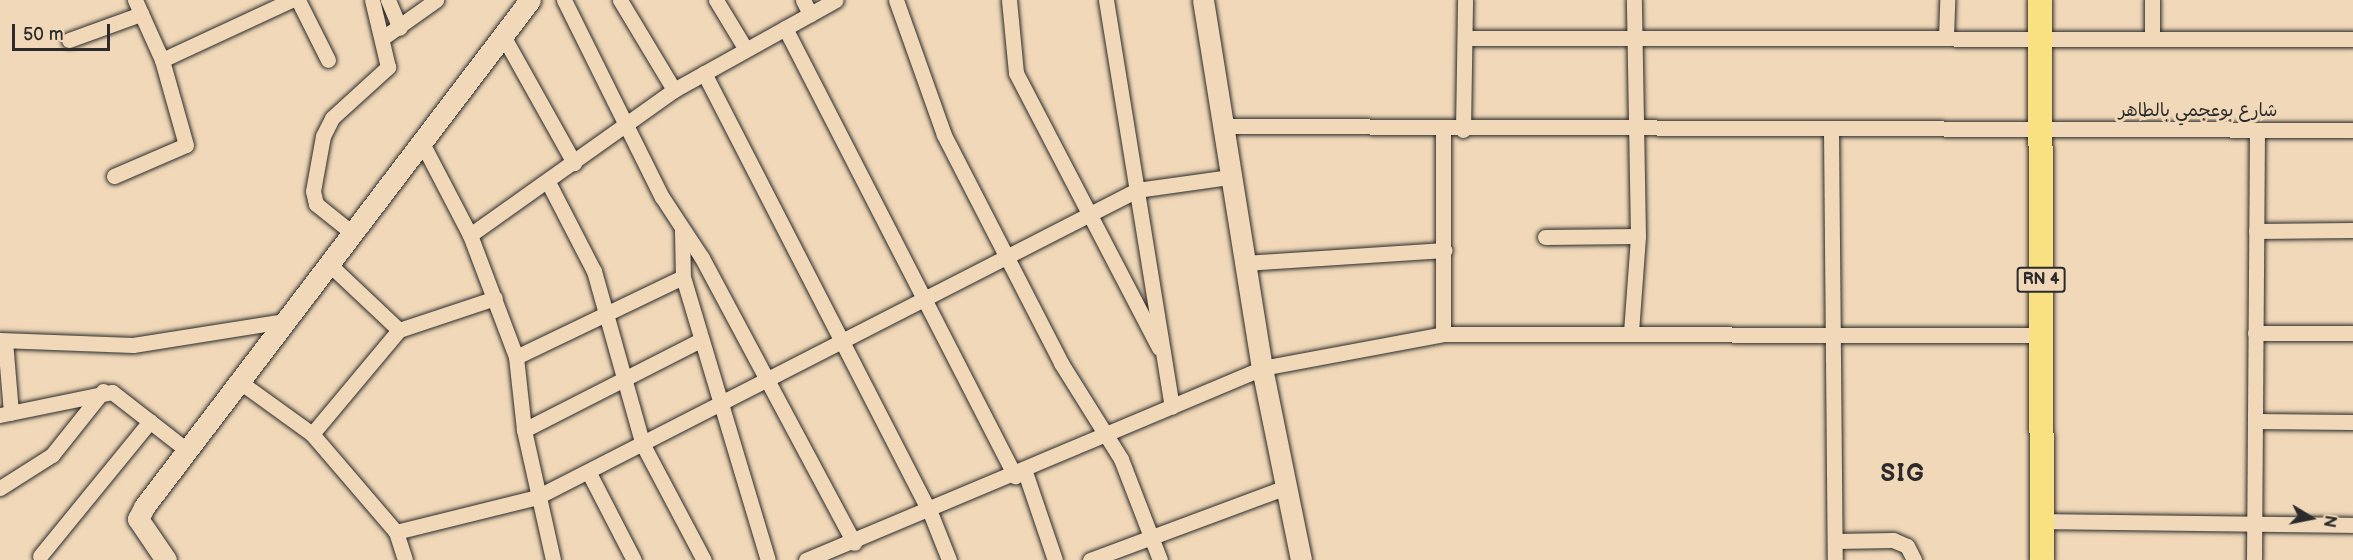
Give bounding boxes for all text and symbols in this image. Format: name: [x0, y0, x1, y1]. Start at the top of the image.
scale bar: [15, 12, 112, 50]
text: 50 m: [23, 24, 64, 45]
street label: شارع بوعجمي بالطاهر: [2119, 100, 2277, 122]
road number: RN 4: [2016, 267, 2066, 293]
district label: SIG: [1881, 460, 1925, 488]
north arrow: [2281, 488, 2341, 548]
text: N: [2319, 514, 2340, 529]

